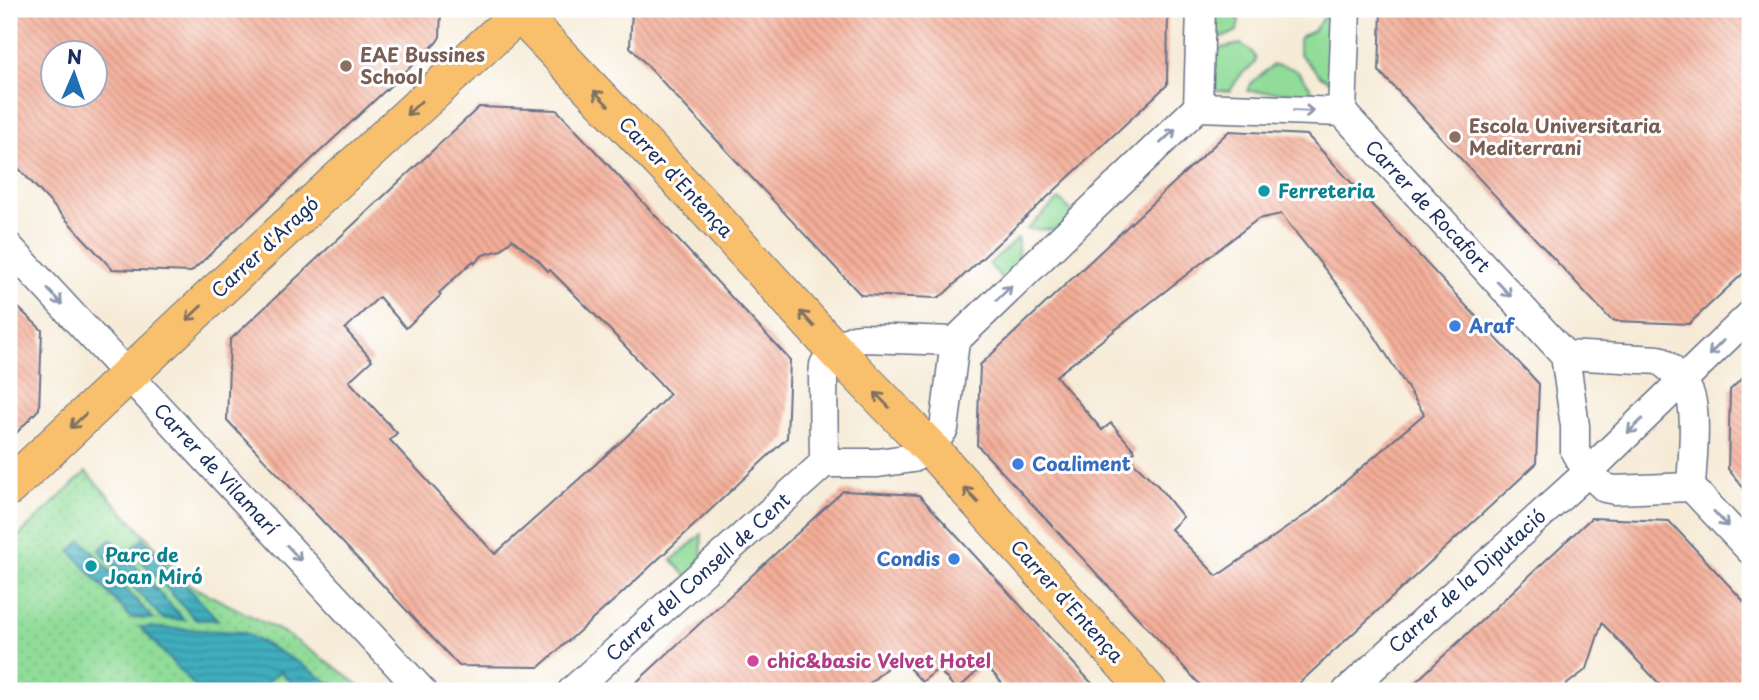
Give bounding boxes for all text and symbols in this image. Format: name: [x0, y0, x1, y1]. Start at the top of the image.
north arrow: [38, 38, 108, 108]
place label: EAE Bussines School: [360, 40, 485, 90]
text: N: [67, 42, 83, 70]
marker: EAE Bussines School: [338, 58, 354, 74]
one-way arrow: [593, 90, 610, 107]
one-way arrow: [406, 100, 423, 117]
one-way arrow: [1293, 105, 1316, 118]
street label: Carrer d'Entença: [613, 109, 741, 243]
place label: Escola Universitaria Mediterrani: [1469, 111, 1662, 161]
one-way arrow: [1159, 127, 1176, 144]
marker: Escola Universitaria Mediterrani: [1447, 129, 1463, 145]
street label: Carrer de Rocafort: [1360, 133, 1498, 278]
place label: Ferreteria: [1278, 176, 1375, 204]
marker: Ferreteria: [1256, 183, 1272, 199]
street label: Carrer d'Aragó: [204, 189, 324, 304]
one-way arrow: [1496, 280, 1513, 297]
one-way arrow: [995, 285, 1012, 302]
one-way arrow: [47, 288, 64, 305]
one-way arrow: [185, 305, 203, 321]
one-way arrow: [799, 311, 816, 328]
place label: Araf: [1468, 311, 1516, 339]
marker: Araf: [1447, 318, 1463, 334]
one-way arrow: [1708, 339, 1725, 356]
one-way arrow: [874, 392, 891, 409]
street label: Carrer de Vilamarí: [148, 396, 286, 541]
one-way arrow: [70, 413, 87, 430]
one-way arrow: [1627, 418, 1644, 435]
place label: Coaliment: [1032, 449, 1131, 477]
marker: Coaliment: [1010, 456, 1026, 472]
street label: Carrer del Consell de Cent: [599, 485, 796, 667]
one-way arrow: [963, 486, 979, 504]
street label: Carrer de la Diputació: [1381, 502, 1551, 659]
one-way arrow: [1713, 510, 1729, 528]
street label: Carrer d'Entença: [1005, 533, 1131, 668]
place label: Parc de Joan Miró: [105, 540, 202, 590]
one-way arrow: [285, 544, 302, 561]
place label: Condis: [877, 544, 940, 572]
marker: Condis: [946, 551, 962, 567]
marker: Parc de Joan Miró: [83, 558, 99, 574]
place label: chic&basic Velvet Hotel: [767, 646, 991, 674]
marker: chic&basic Velvet Hotel: [745, 653, 761, 669]

